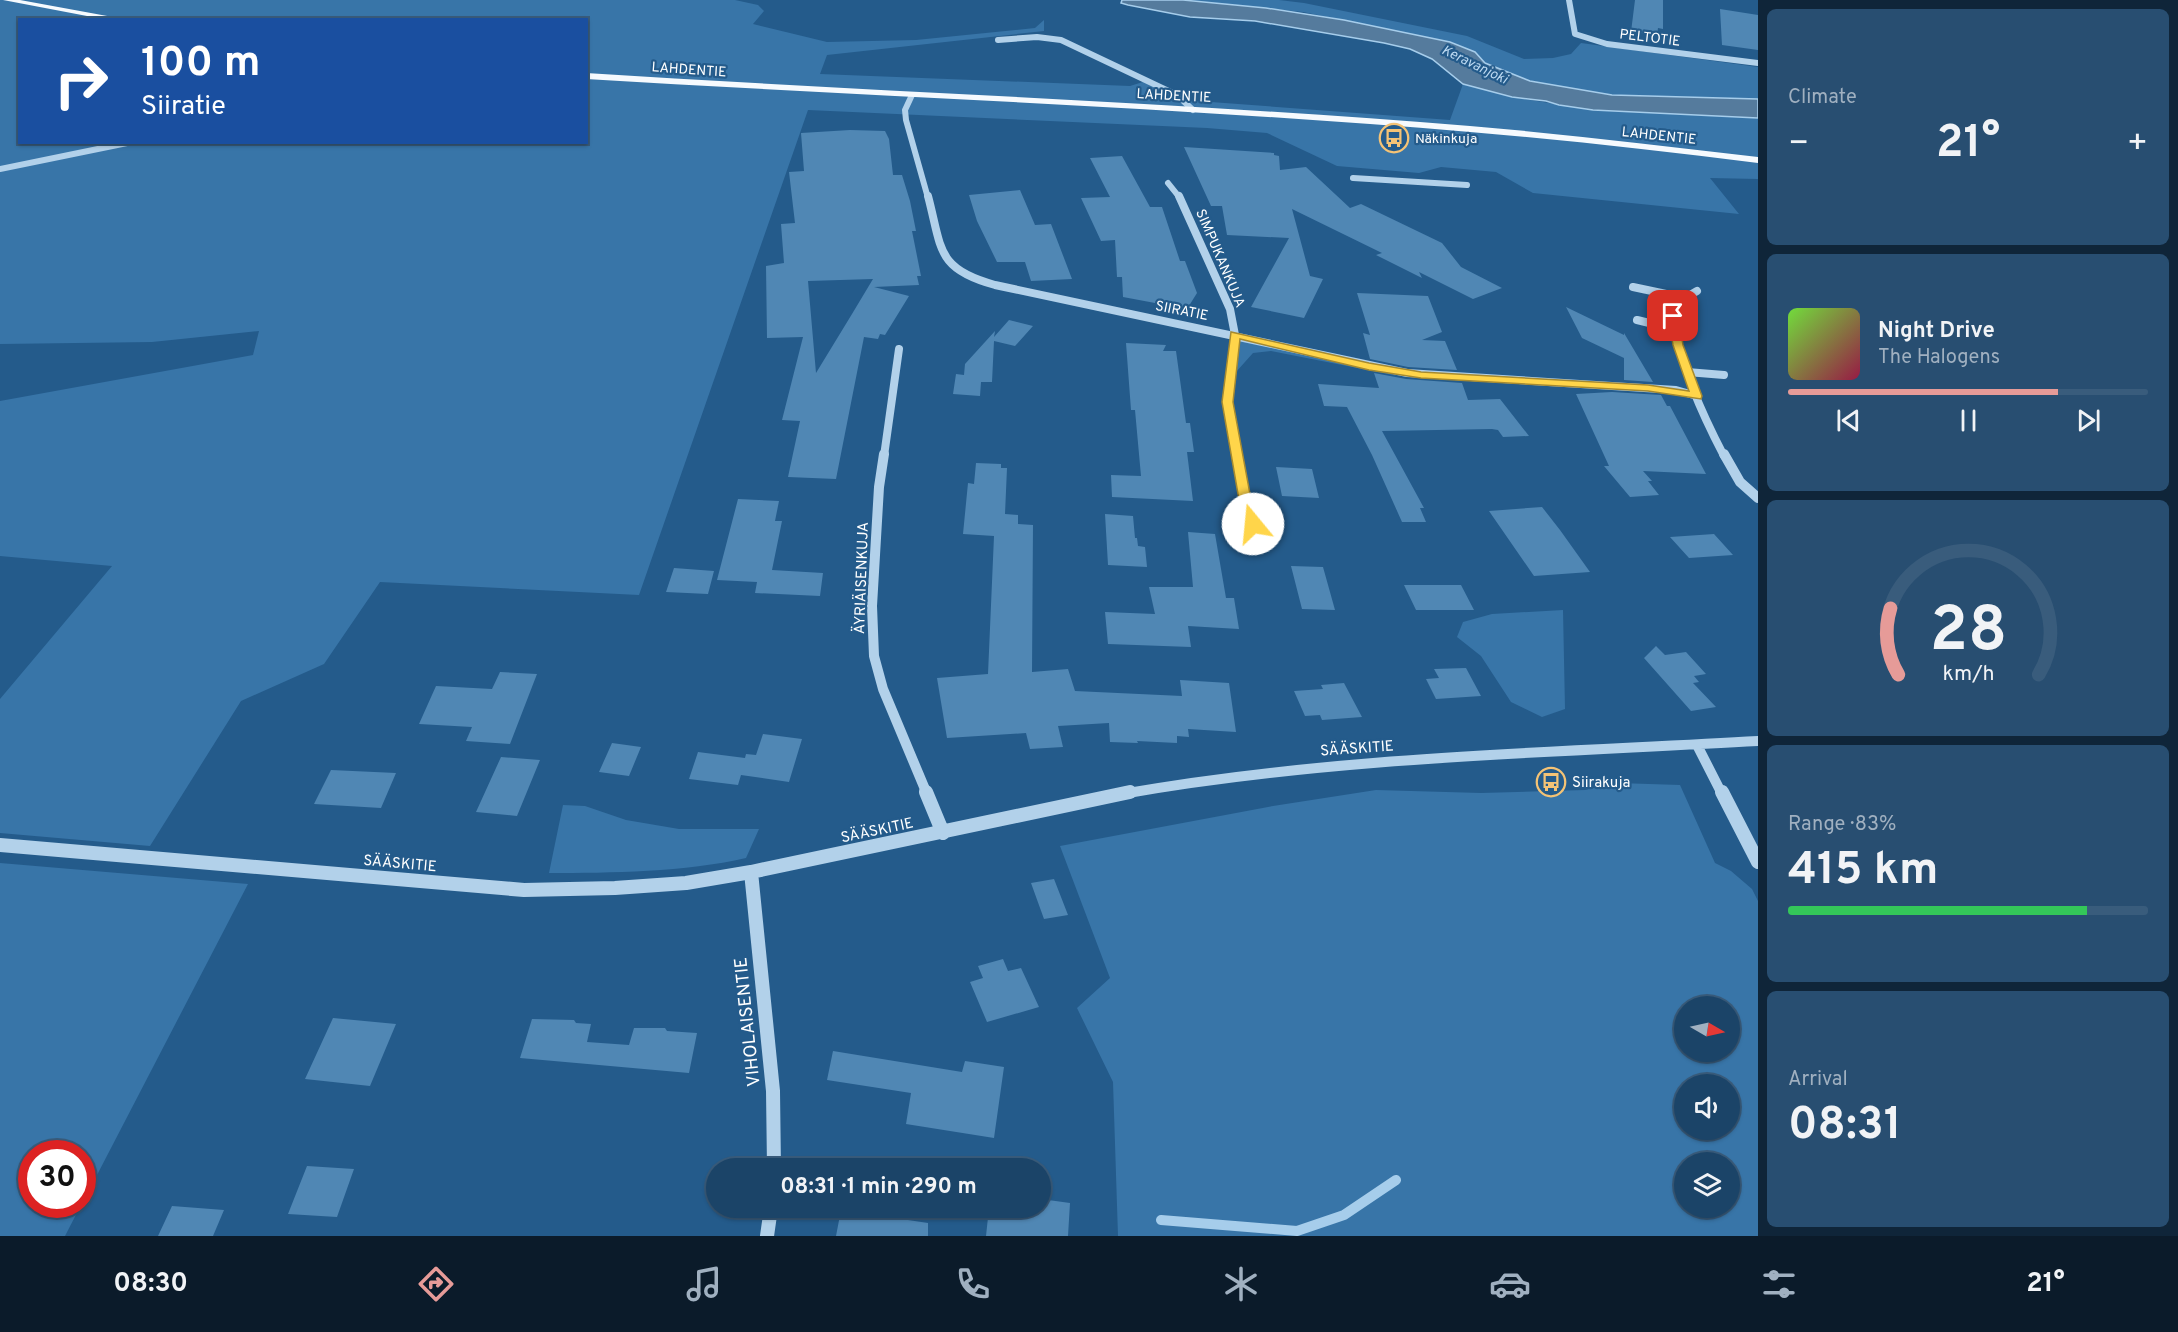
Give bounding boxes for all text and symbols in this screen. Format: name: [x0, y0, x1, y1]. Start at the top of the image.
street label: PELTOTIE: [1618, 26, 1681, 51]
text: 100 m: [141, 38, 260, 91]
icon: right: [42, 42, 120, 120]
water label: Keravanjoki: [1439, 42, 1511, 89]
street label: LAHDENTIE: [651, 59, 727, 82]
text: Climate: [1788, 85, 1857, 111]
street label: LAHDENTIE: [1136, 86, 1212, 107]
text: Siiratie: [141, 90, 226, 124]
text: 21°: [1936, 116, 2000, 173]
bus stop icon: Näkinkuja: [1378, 122, 1410, 154]
street label: LAHDENTIE: [1621, 124, 1697, 149]
text: −: [1788, 124, 1809, 166]
text: +: [2127, 124, 2148, 166]
place label: Näkinkuja: [1415, 131, 1477, 148]
street label: SIMPUKANKUJA: [1191, 207, 1248, 310]
pin: [1647, 290, 1698, 341]
street label: SIIRATIE: [1154, 298, 1210, 325]
icon: arrive: [1656, 299, 1689, 332]
text: Night Drive: [1878, 318, 1995, 345]
text: The Halogens: [1878, 345, 2000, 371]
icon: previous: [1832, 404, 1865, 437]
icon: pause: [1952, 404, 1985, 437]
icon: next: [2072, 404, 2105, 437]
position arrow: [1221, 492, 1285, 556]
street label: ÄYRIÄISENKUJA: [850, 522, 874, 634]
text: 28: [1929, 594, 2007, 673]
text: km/h: [1942, 661, 1994, 688]
street label: SÄÄSKITIE: [1320, 736, 1395, 762]
bus stop icon: Siirakuja: [1535, 766, 1567, 798]
place label: Siirakuja: [1572, 774, 1630, 793]
text: Range · 83%: [1788, 812, 1896, 838]
street label: SÄÄSKITIE: [839, 814, 915, 848]
text: 415 km: [1788, 843, 1938, 900]
street label: SÄÄSKITIE: [362, 851, 437, 877]
street label: VIHOLAISENTIE: [730, 956, 767, 1088]
north arrow: [1674, 996, 1740, 1062]
map controls: [1674, 996, 1740, 1218]
text: Arrival: [1788, 1067, 1848, 1093]
button: sound: [1674, 1074, 1740, 1140]
text: 08:31: [1788, 1098, 1902, 1155]
speed limit sign: 30: [18, 1140, 96, 1218]
button: layers: [1674, 1152, 1740, 1218]
text: 08:31 · 1 min · 290 m: [780, 1174, 977, 1201]
icon: directions: [415, 1263, 457, 1305]
icon: music: [683, 1263, 725, 1305]
icon: phone: [952, 1263, 994, 1305]
icon: climate: [1220, 1263, 1262, 1305]
icon: car: [1489, 1263, 1531, 1305]
icon: filters: [1758, 1263, 1800, 1305]
text: 08:30: [113, 1267, 188, 1301]
text: 21°: [2026, 1267, 2065, 1301]

